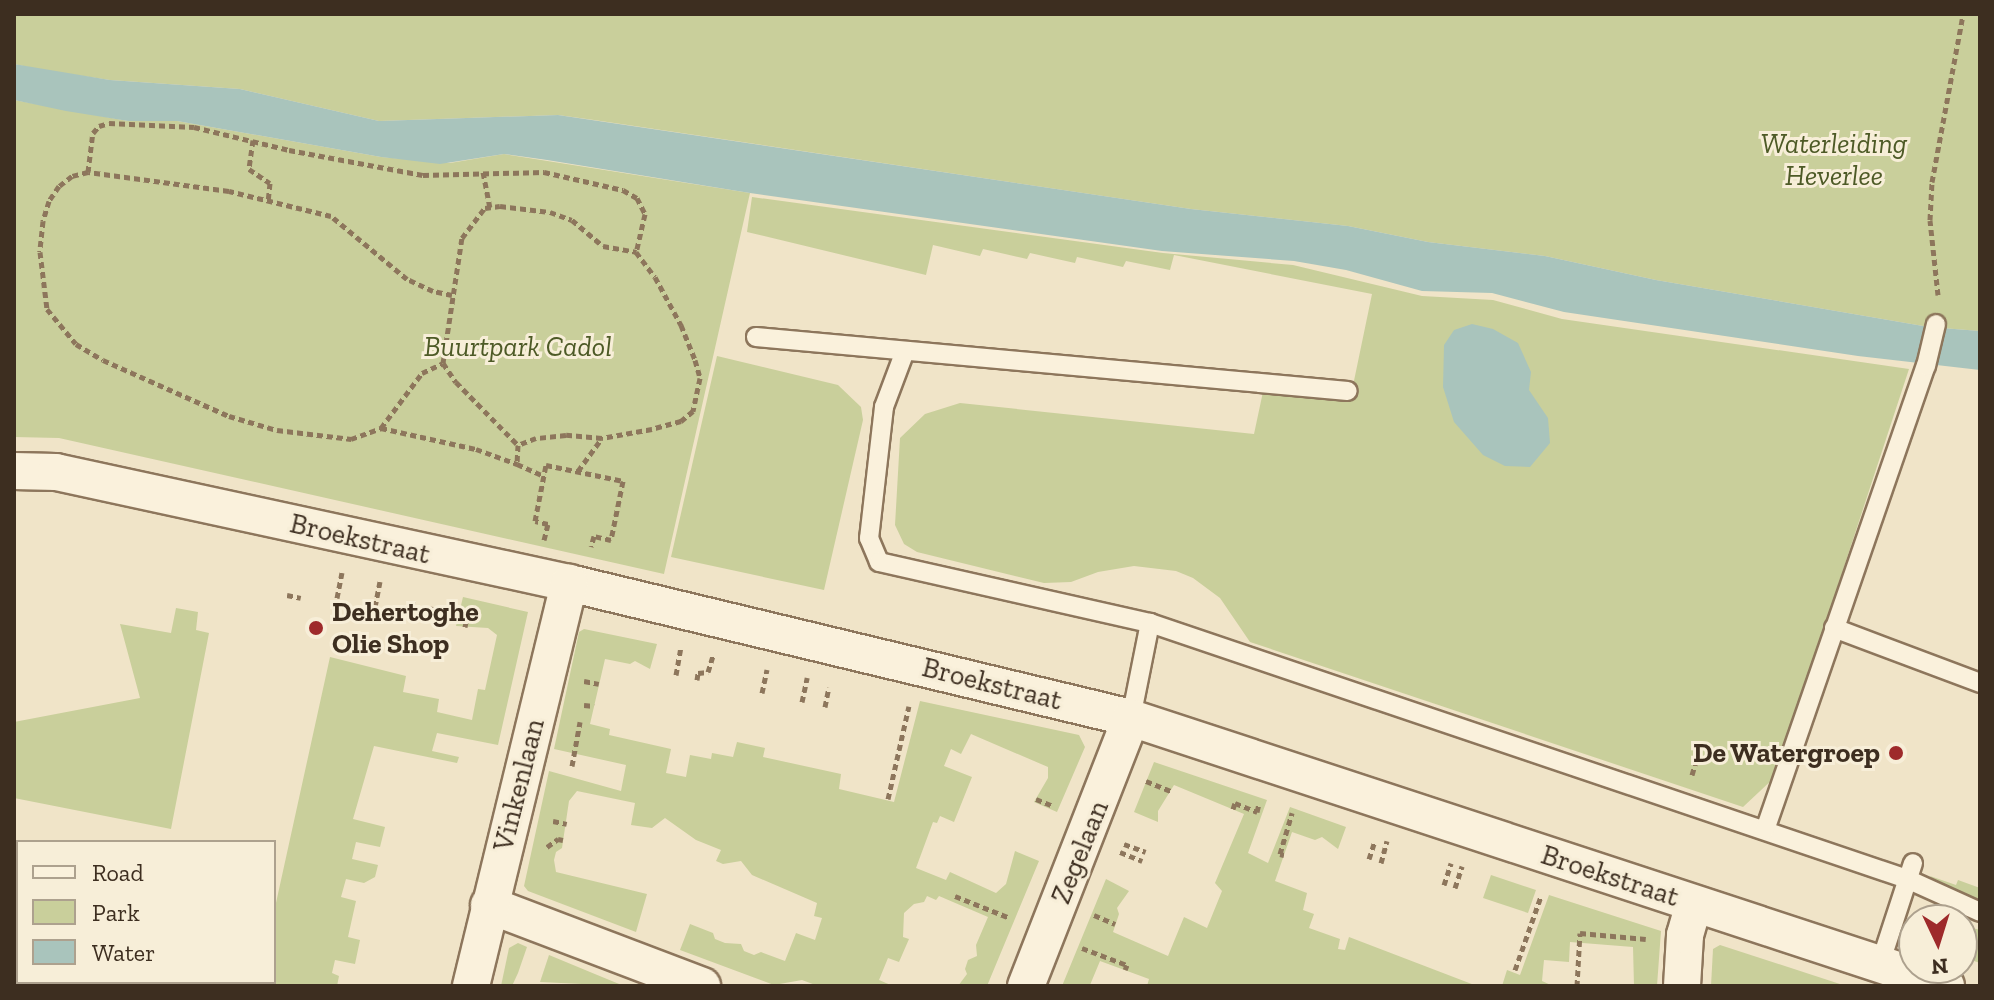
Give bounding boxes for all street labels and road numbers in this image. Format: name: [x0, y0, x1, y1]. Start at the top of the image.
street label: Broekstraat: [287, 507, 433, 571]
street label: Broekstraat: [919, 650, 1065, 718]
street label: Vinkenlaan: [486, 715, 552, 855]
street label: Zegelaan: [1044, 795, 1116, 909]
street label: Broekstraat: [1537, 838, 1683, 914]

